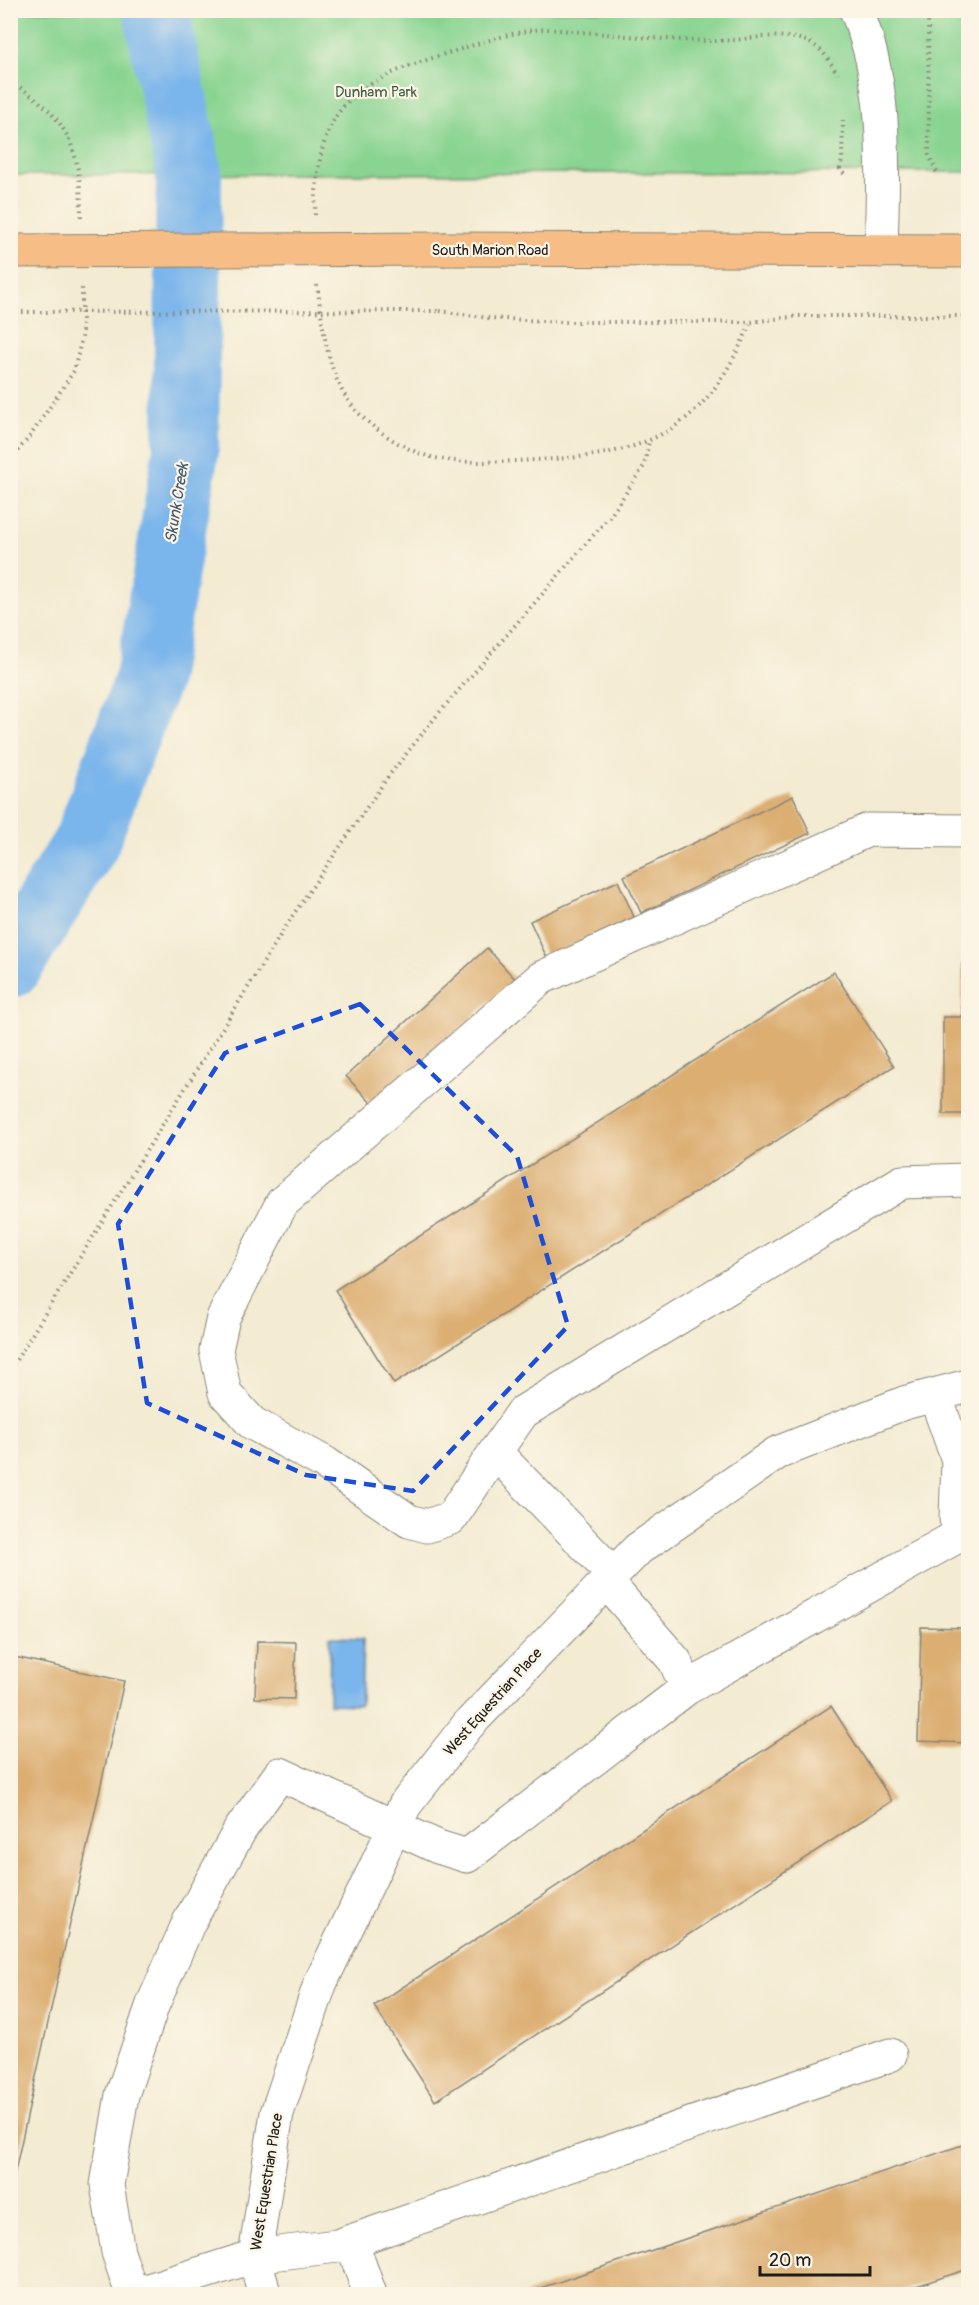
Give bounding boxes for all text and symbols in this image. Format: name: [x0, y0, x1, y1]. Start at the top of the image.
park label: Dunham Park: [335, 83, 418, 102]
street label: South Marion Road: [431, 241, 549, 260]
water label: Skunk Creek: [161, 460, 193, 545]
street label: West Equestrian Place: [439, 1644, 547, 1760]
street label: West Equestrian Place: [247, 2111, 287, 2252]
scale bar: [760, 2239, 870, 2277]
text: 20 m: [769, 2249, 811, 2272]

